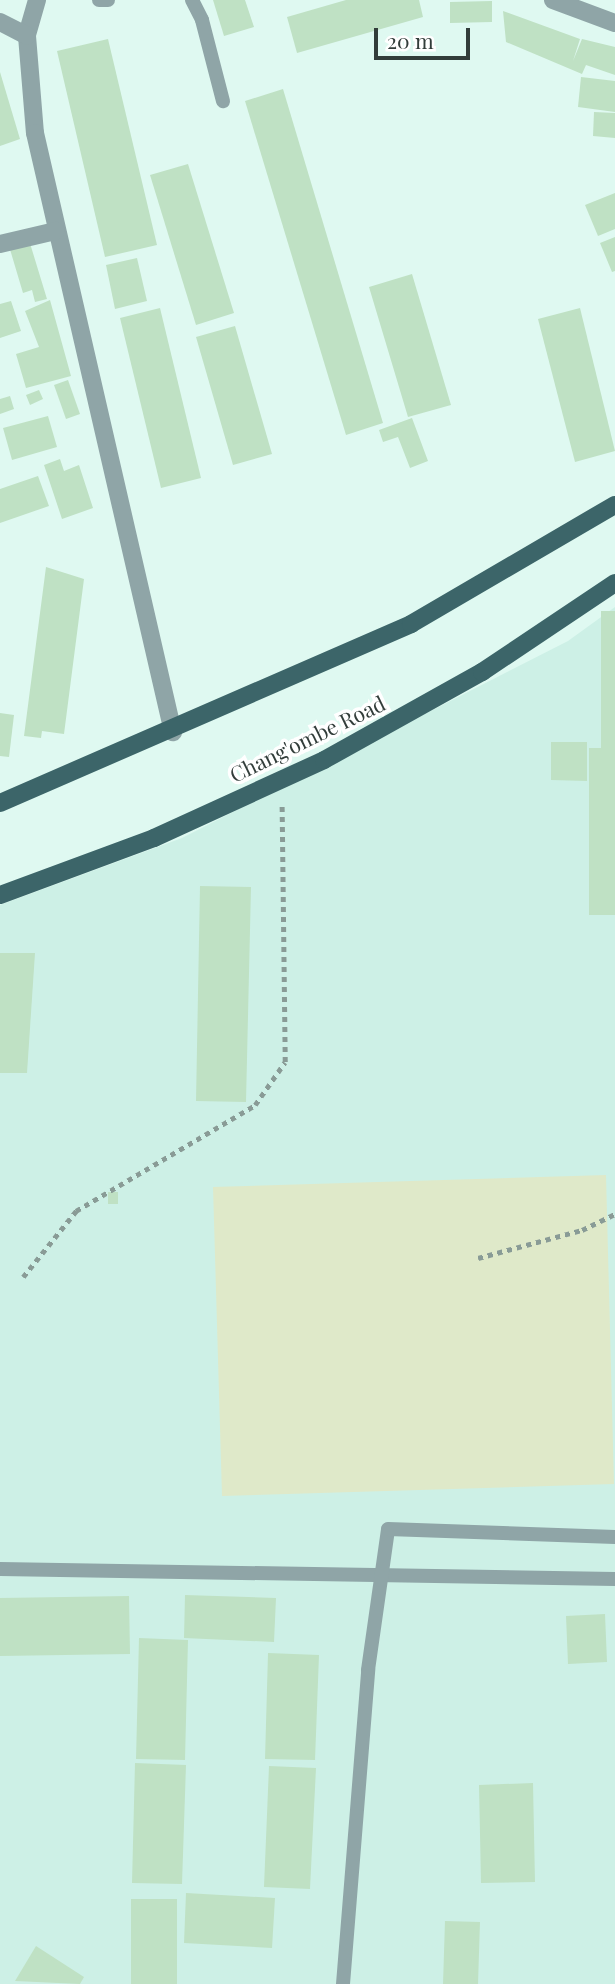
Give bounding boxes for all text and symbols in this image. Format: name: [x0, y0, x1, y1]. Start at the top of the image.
scale bar: [377, 14, 473, 58]
text: 20 m: [387, 26, 434, 54]
street label: Chang'ombe Road: [225, 689, 389, 787]

